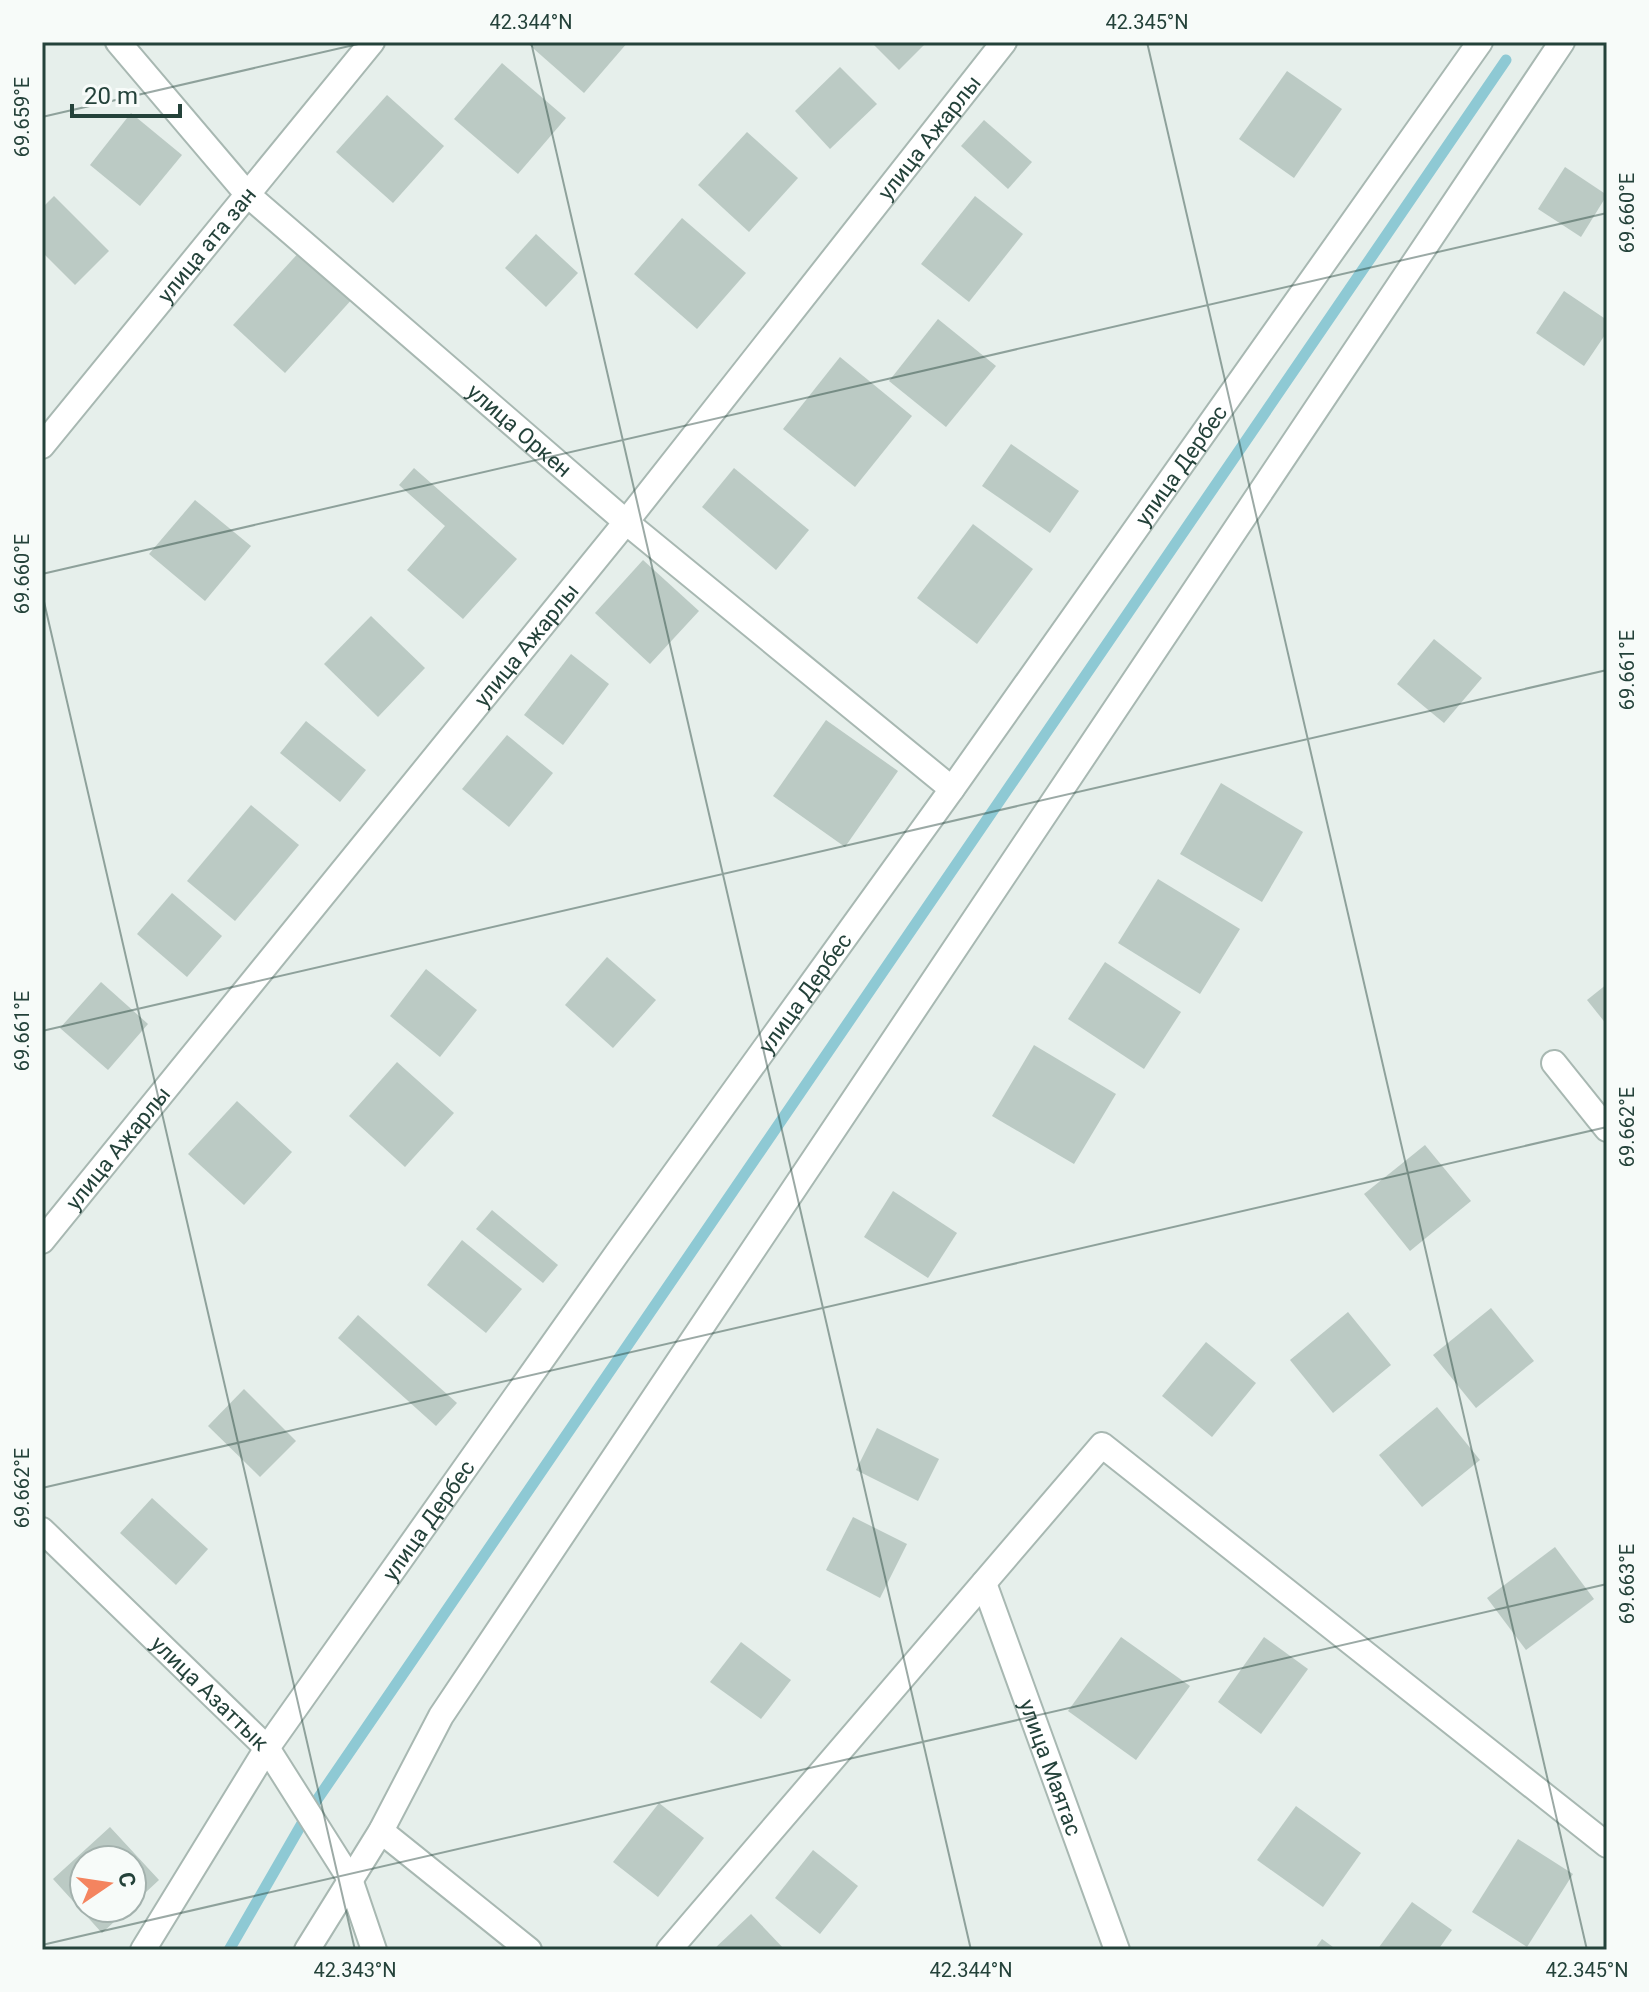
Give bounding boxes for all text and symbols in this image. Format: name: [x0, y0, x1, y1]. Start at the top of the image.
text: 42.344°N: [489, 10, 573, 34]
text: 42.345°N: [1105, 10, 1189, 34]
scale bar: [72, 68, 180, 118]
street label: улица Ажарлы: [873, 70, 986, 205]
text: 69.659°E: [10, 77, 34, 157]
text: 20 m: [84, 82, 138, 110]
text: 69.660°E: [1615, 173, 1639, 253]
street label: улица ата зан: [152, 182, 261, 308]
street label: улица Оркен: [462, 379, 576, 482]
street label: улица Дербес: [1130, 400, 1232, 531]
text: 69.660°E: [10, 534, 34, 614]
street label: улица Ажарлы: [469, 579, 584, 712]
text: 69.661°E: [1615, 630, 1639, 710]
street label: улица Дербес: [754, 928, 857, 1058]
text: 69.661°E: [10, 991, 34, 1071]
street label: улица Ажарлы: [61, 1082, 175, 1215]
text: 69.662°E: [1615, 1087, 1639, 1167]
text: 69.662°E: [10, 1448, 34, 1528]
street label: улица Дербес: [377, 1455, 480, 1586]
text: 69.663°E: [1615, 1544, 1639, 1624]
street label: улица Азаттык: [146, 1631, 274, 1756]
street label: улица Маятас: [1014, 1696, 1086, 1839]
north arrow: [68, 1844, 148, 1924]
text: С: [113, 1870, 141, 1889]
text: 42.343°N: [313, 1958, 397, 1982]
text: 42.344°N: [929, 1958, 1013, 1982]
text: 42.345°N: [1545, 1958, 1629, 1982]

